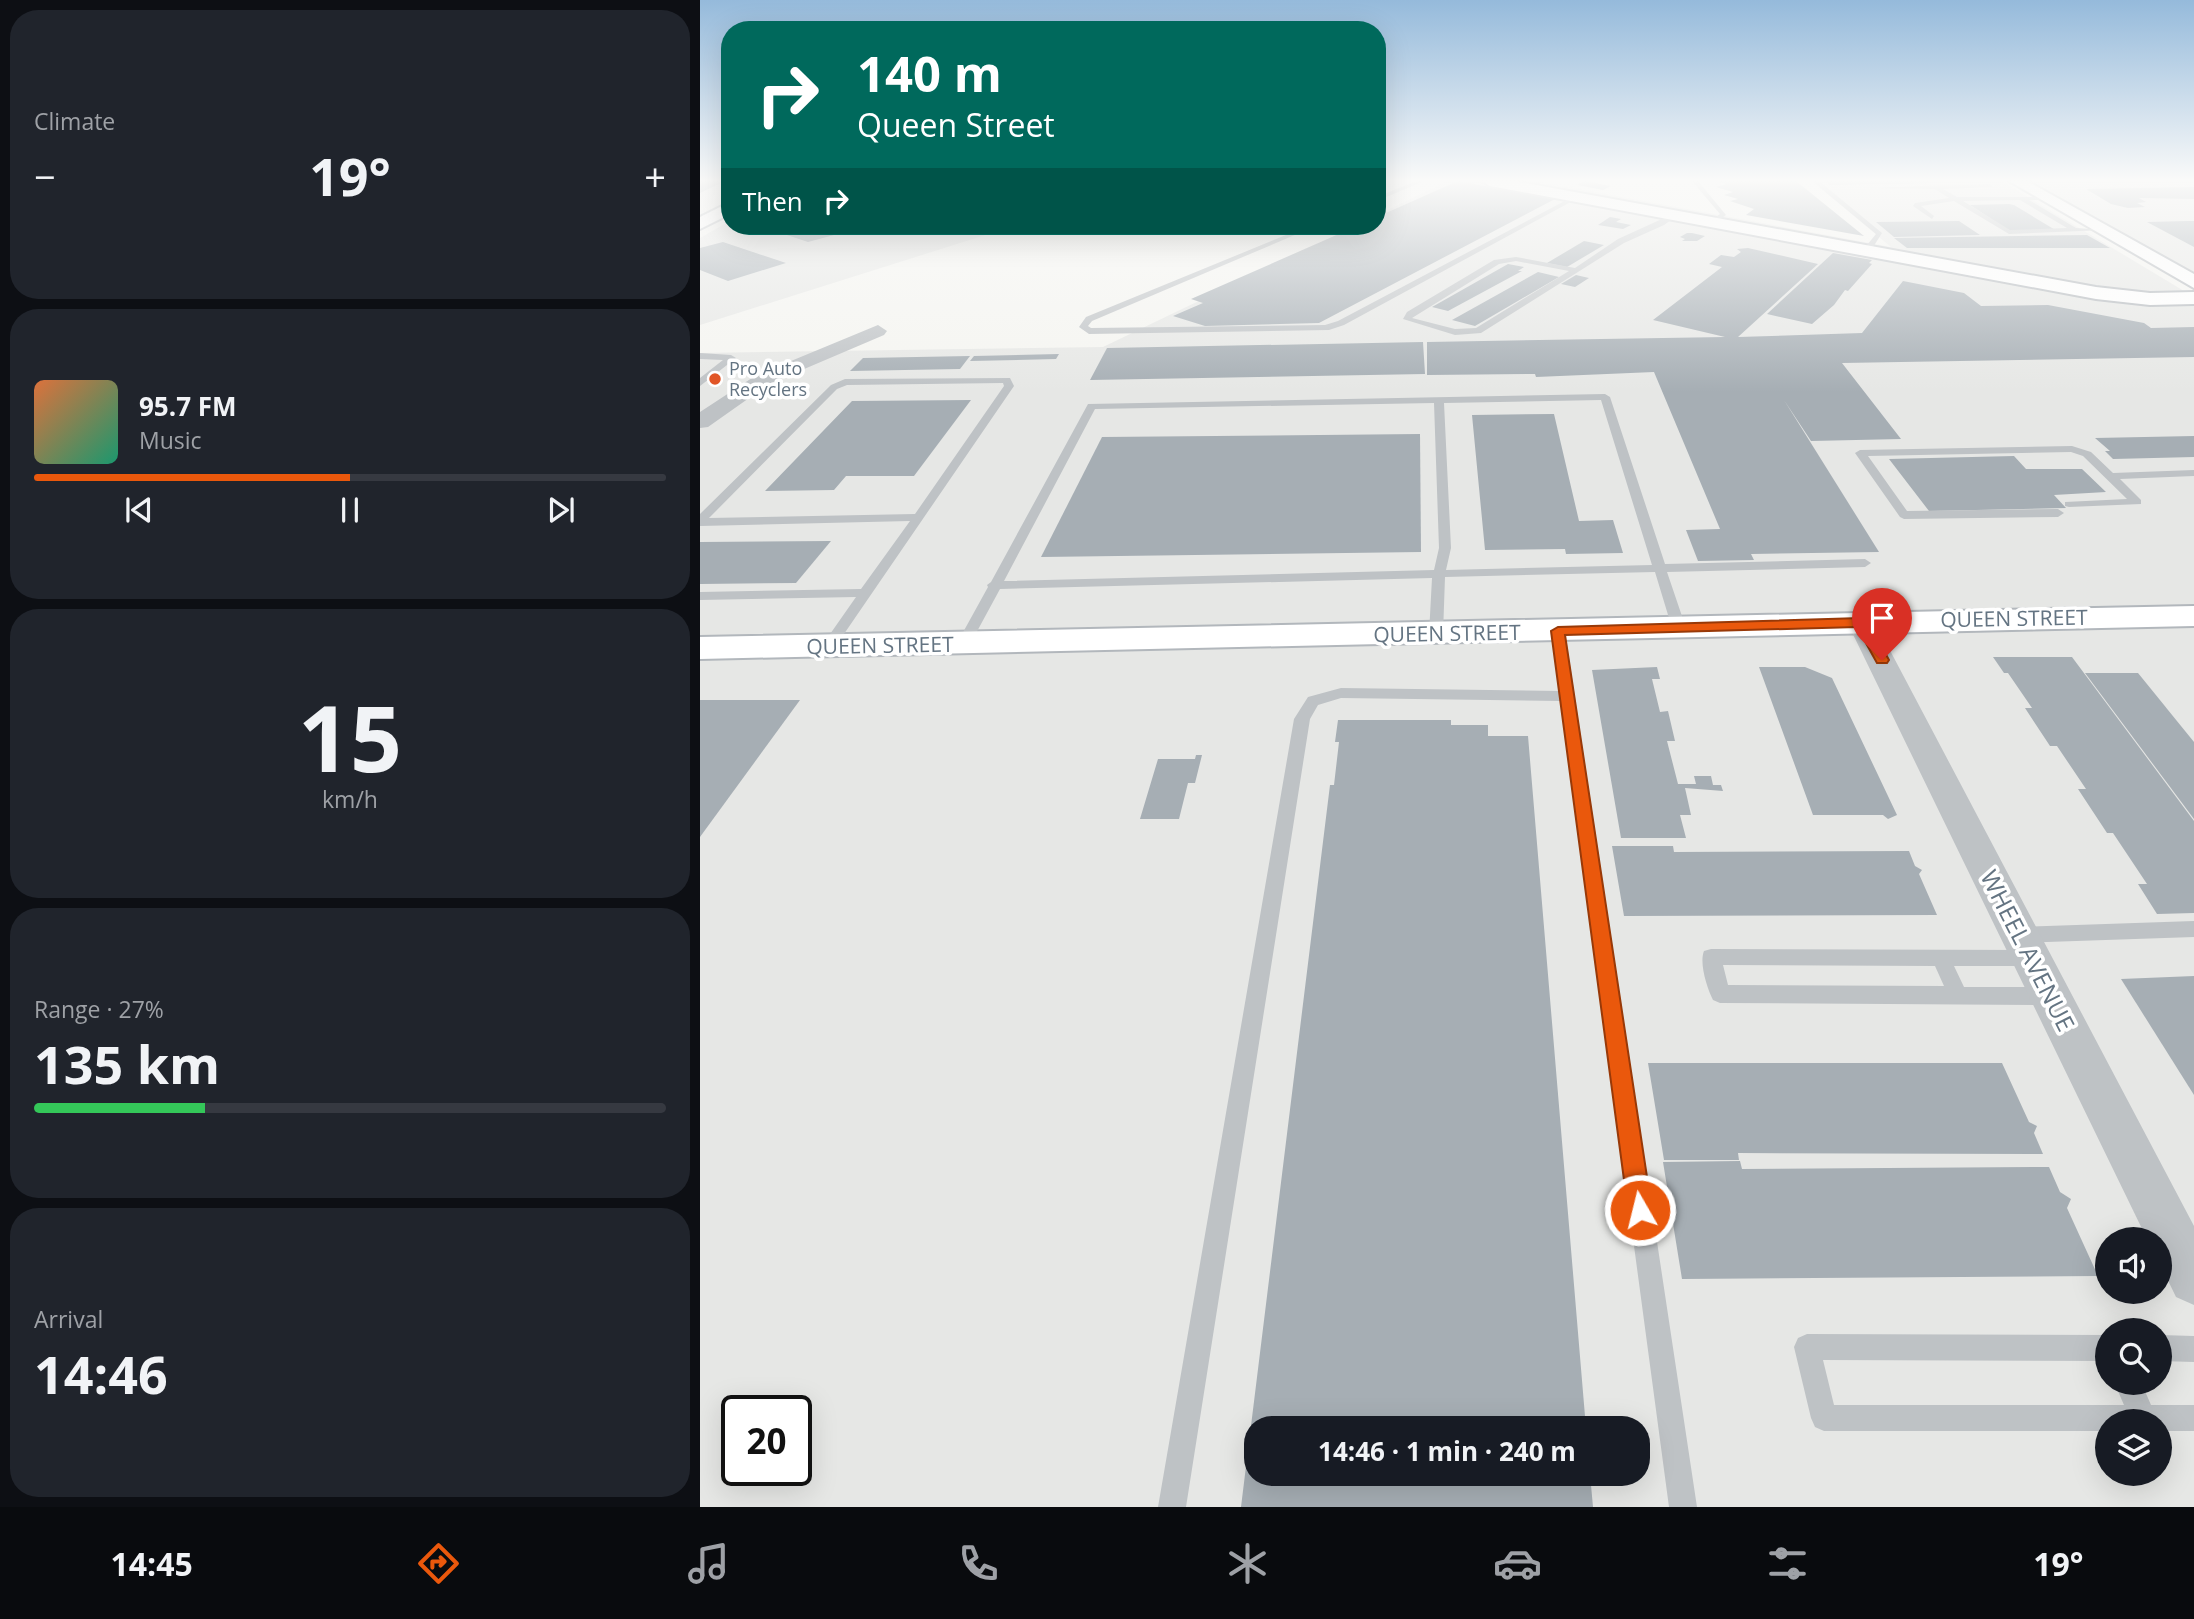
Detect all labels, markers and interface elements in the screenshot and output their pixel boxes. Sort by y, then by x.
text: 140 m [857,40,1002,106]
icon: right [742,49,833,140]
text: Queen Street [857,103,1055,146]
text: Climate [34,105,115,137]
text: 19° [309,140,391,211]
text: − [34,150,56,202]
text: + [644,150,666,202]
icon: right [817,182,855,220]
text: Then [742,183,803,219]
place label: Pro Auto Recyclers [729,356,807,401]
marker: Pro Auto Recyclers [707,371,723,387]
text: 95.7 FM [139,388,237,424]
text: Music [139,424,202,456]
icon: previous [120,491,158,529]
icon: pause [331,491,369,529]
icon: next [542,491,580,529]
pin [1852,588,1912,660]
icon: arrive [1863,599,1901,637]
street label: QUEEN STREET [1940,603,2088,633]
street label: QUEEN STREET [1373,618,1521,648]
street label: QUEEN STREET [806,630,954,660]
text: 15 [298,675,402,799]
text: km/h [322,783,378,815]
street label: WHEEL AVENUE [1973,864,2083,1037]
text: Range · 27% [34,993,164,1025]
text: 135 km [34,1028,220,1099]
position arrow [1603,1173,1677,1247]
map controls [2095,1227,2172,1486]
button: sound [2095,1227,2172,1304]
text: Arrival [34,1303,103,1335]
button: search [2095,1318,2172,1395]
text: 14:46 [34,1338,168,1409]
speed limit sign: 20 [721,1395,812,1486]
button: layers [2095,1409,2172,1486]
text: 14:46 · 1 min · 240 m [1318,1433,1576,1469]
icon: directions [414,1539,463,1588]
icon: music [684,1539,733,1588]
icon: phone [954,1539,1003,1588]
icon: climate [1223,1539,1272,1588]
icon: car [1493,1539,1542,1588]
icon: filters [1763,1539,1812,1588]
text: 14:45 [110,1542,193,1585]
text: 19° [2033,1542,2084,1585]

